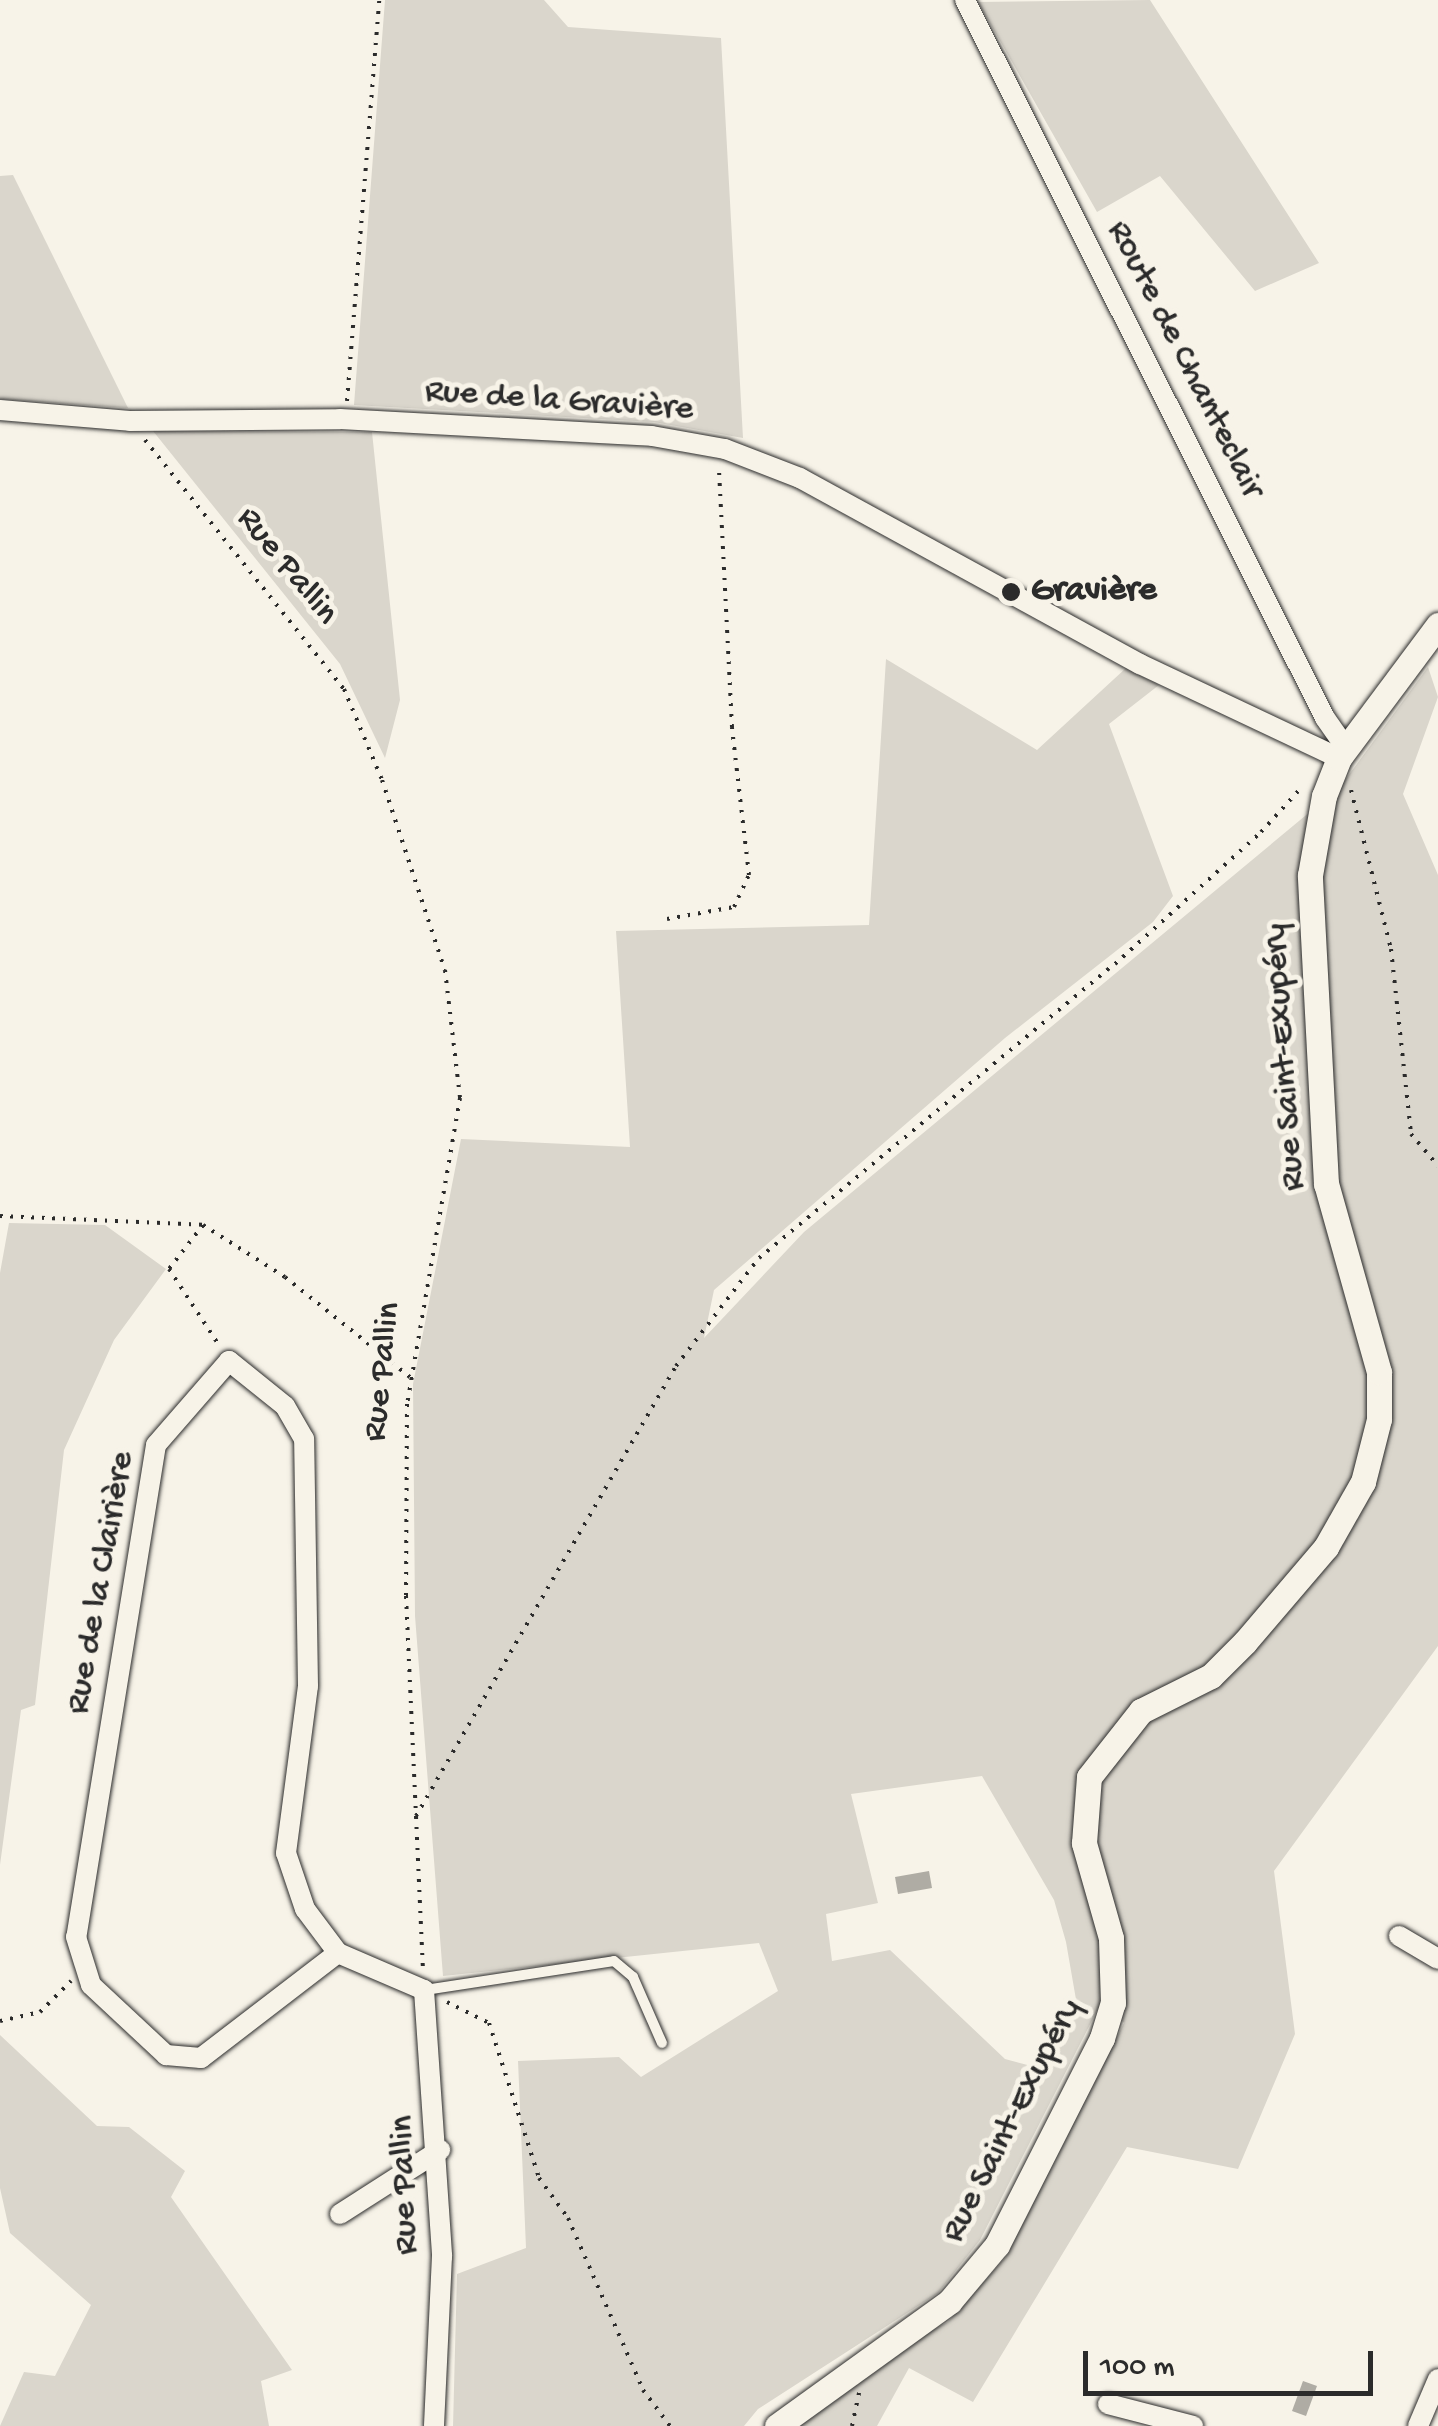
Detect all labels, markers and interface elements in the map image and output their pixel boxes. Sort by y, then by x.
street label: Route de Chanteclair [1096,214,1272,506]
street label: Rue de la Gravière [423,372,695,432]
street label: Rue Pallin [226,500,346,634]
place label: Gravière [1031,571,1156,613]
marker: Gravière [1000,581,1022,603]
street label: Rue Saint-Exupéry [1256,922,1316,1192]
street label: Rue Pallin [356,1300,412,1444]
street label: Rue de la Clairière [58,1449,146,1717]
street label: Rue Saint-Exupéry [933,1992,1093,2250]
street label: Rue Pallin [383,2115,429,2255]
scale bar [1088,2331,1378,2393]
text: 100 m [1100,2351,1175,2386]

